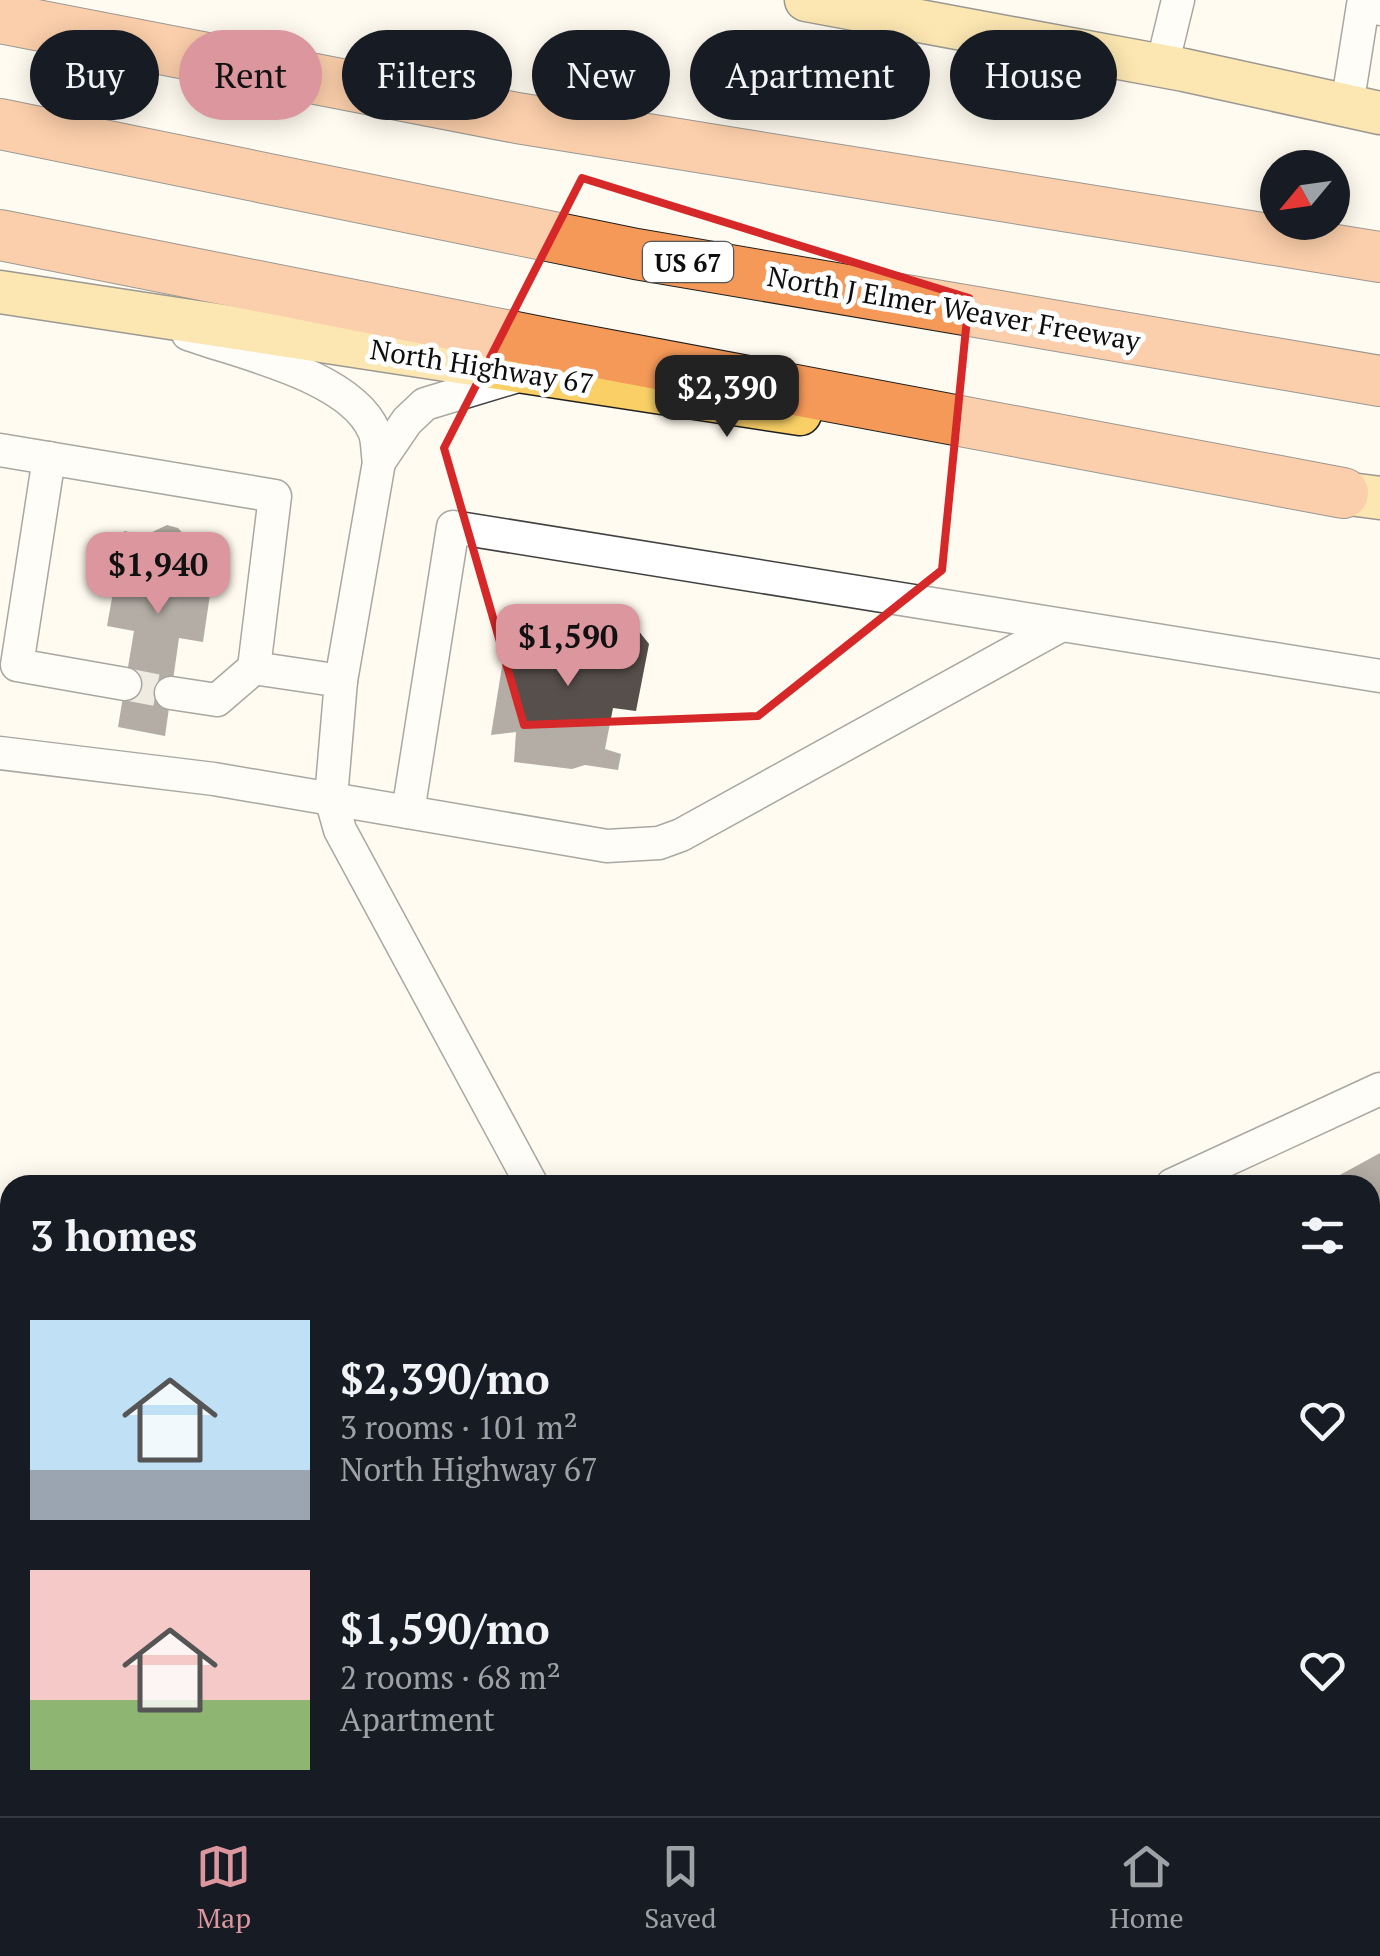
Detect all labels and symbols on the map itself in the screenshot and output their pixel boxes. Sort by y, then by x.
north arrow [1260,150,1350,240]
road number: US 67 [643,242,733,282]
street label: North J Elmer Weaver Freeway [765,257,1144,359]
street label: North Highway 67 [368,330,596,402]
pin: $2,390 [646,355,808,440]
pin: $1,940 [77,532,239,617]
pin: $1,590 [487,604,649,689]

